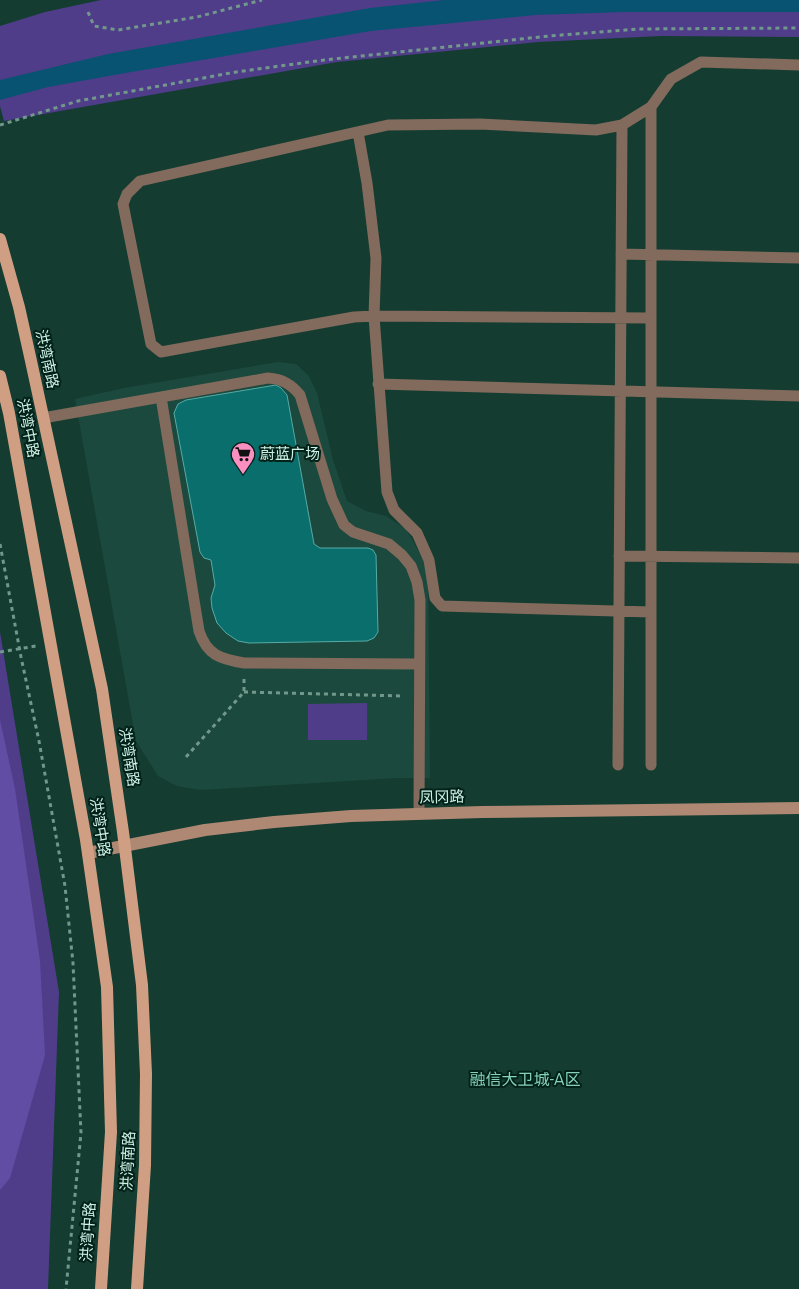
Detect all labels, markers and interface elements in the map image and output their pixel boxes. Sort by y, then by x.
street label: 洪湾南路 [33,328,62,390]
street label: 洪湾中路 [14,397,43,459]
supermarket icon: 蔚蓝广场 [230,441,256,475]
place label: 蔚蓝广场 [260,445,320,462]
street label: 洪湾南路 [116,726,143,788]
street label: 凤冈路 [419,788,465,805]
street label: 洪湾中路 [87,796,114,858]
district label: 融信大卫城-A区 [469,1070,581,1088]
street label: 洪湾南路 [117,1131,138,1191]
street label: 洪湾中路 [77,1201,98,1262]

